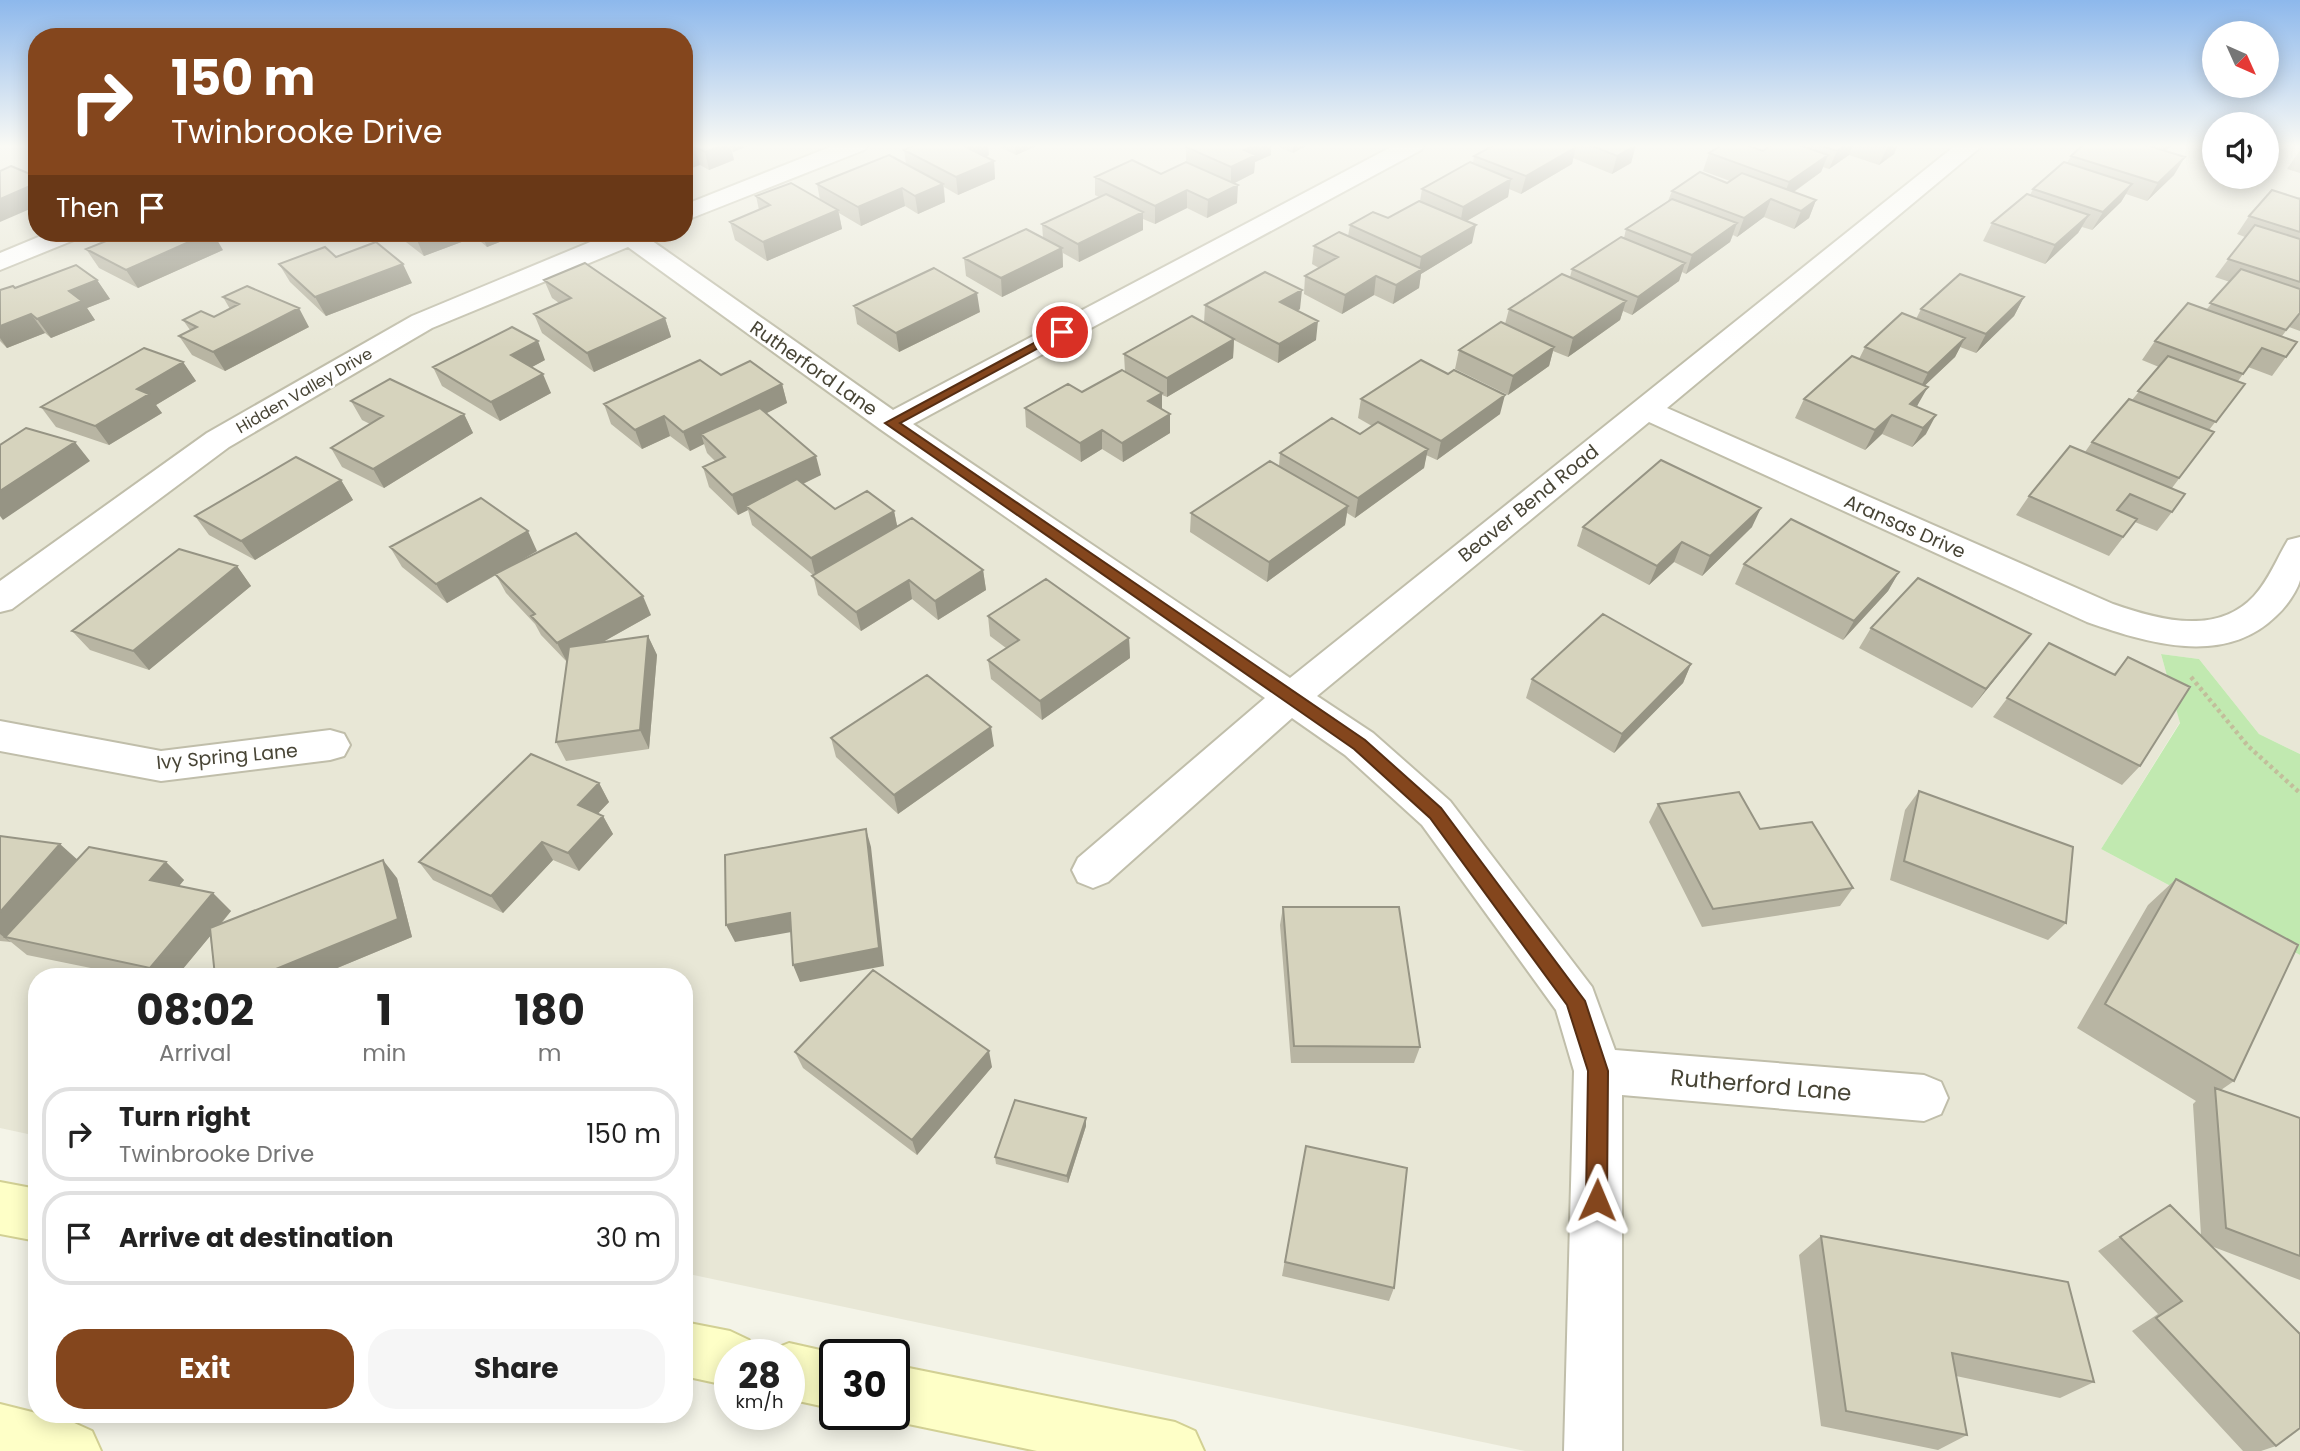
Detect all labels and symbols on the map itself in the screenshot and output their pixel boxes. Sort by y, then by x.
north arrow [2202,21,2278,98]
pin [1032,302,1092,362]
street label: Rutherford Lane [745,314,883,423]
street label: Hidden Valley Drive [232,342,377,439]
street label: Beaver Bend Road [1452,438,1604,569]
street label: Aransas Drive [1840,488,1970,565]
street label: Ivy Spring Lane [155,737,299,776]
street label: Rutherford Lane [1669,1061,1853,1109]
position arrow [1560,1163,1634,1237]
speed limit sign: 30 [819,1339,910,1430]

